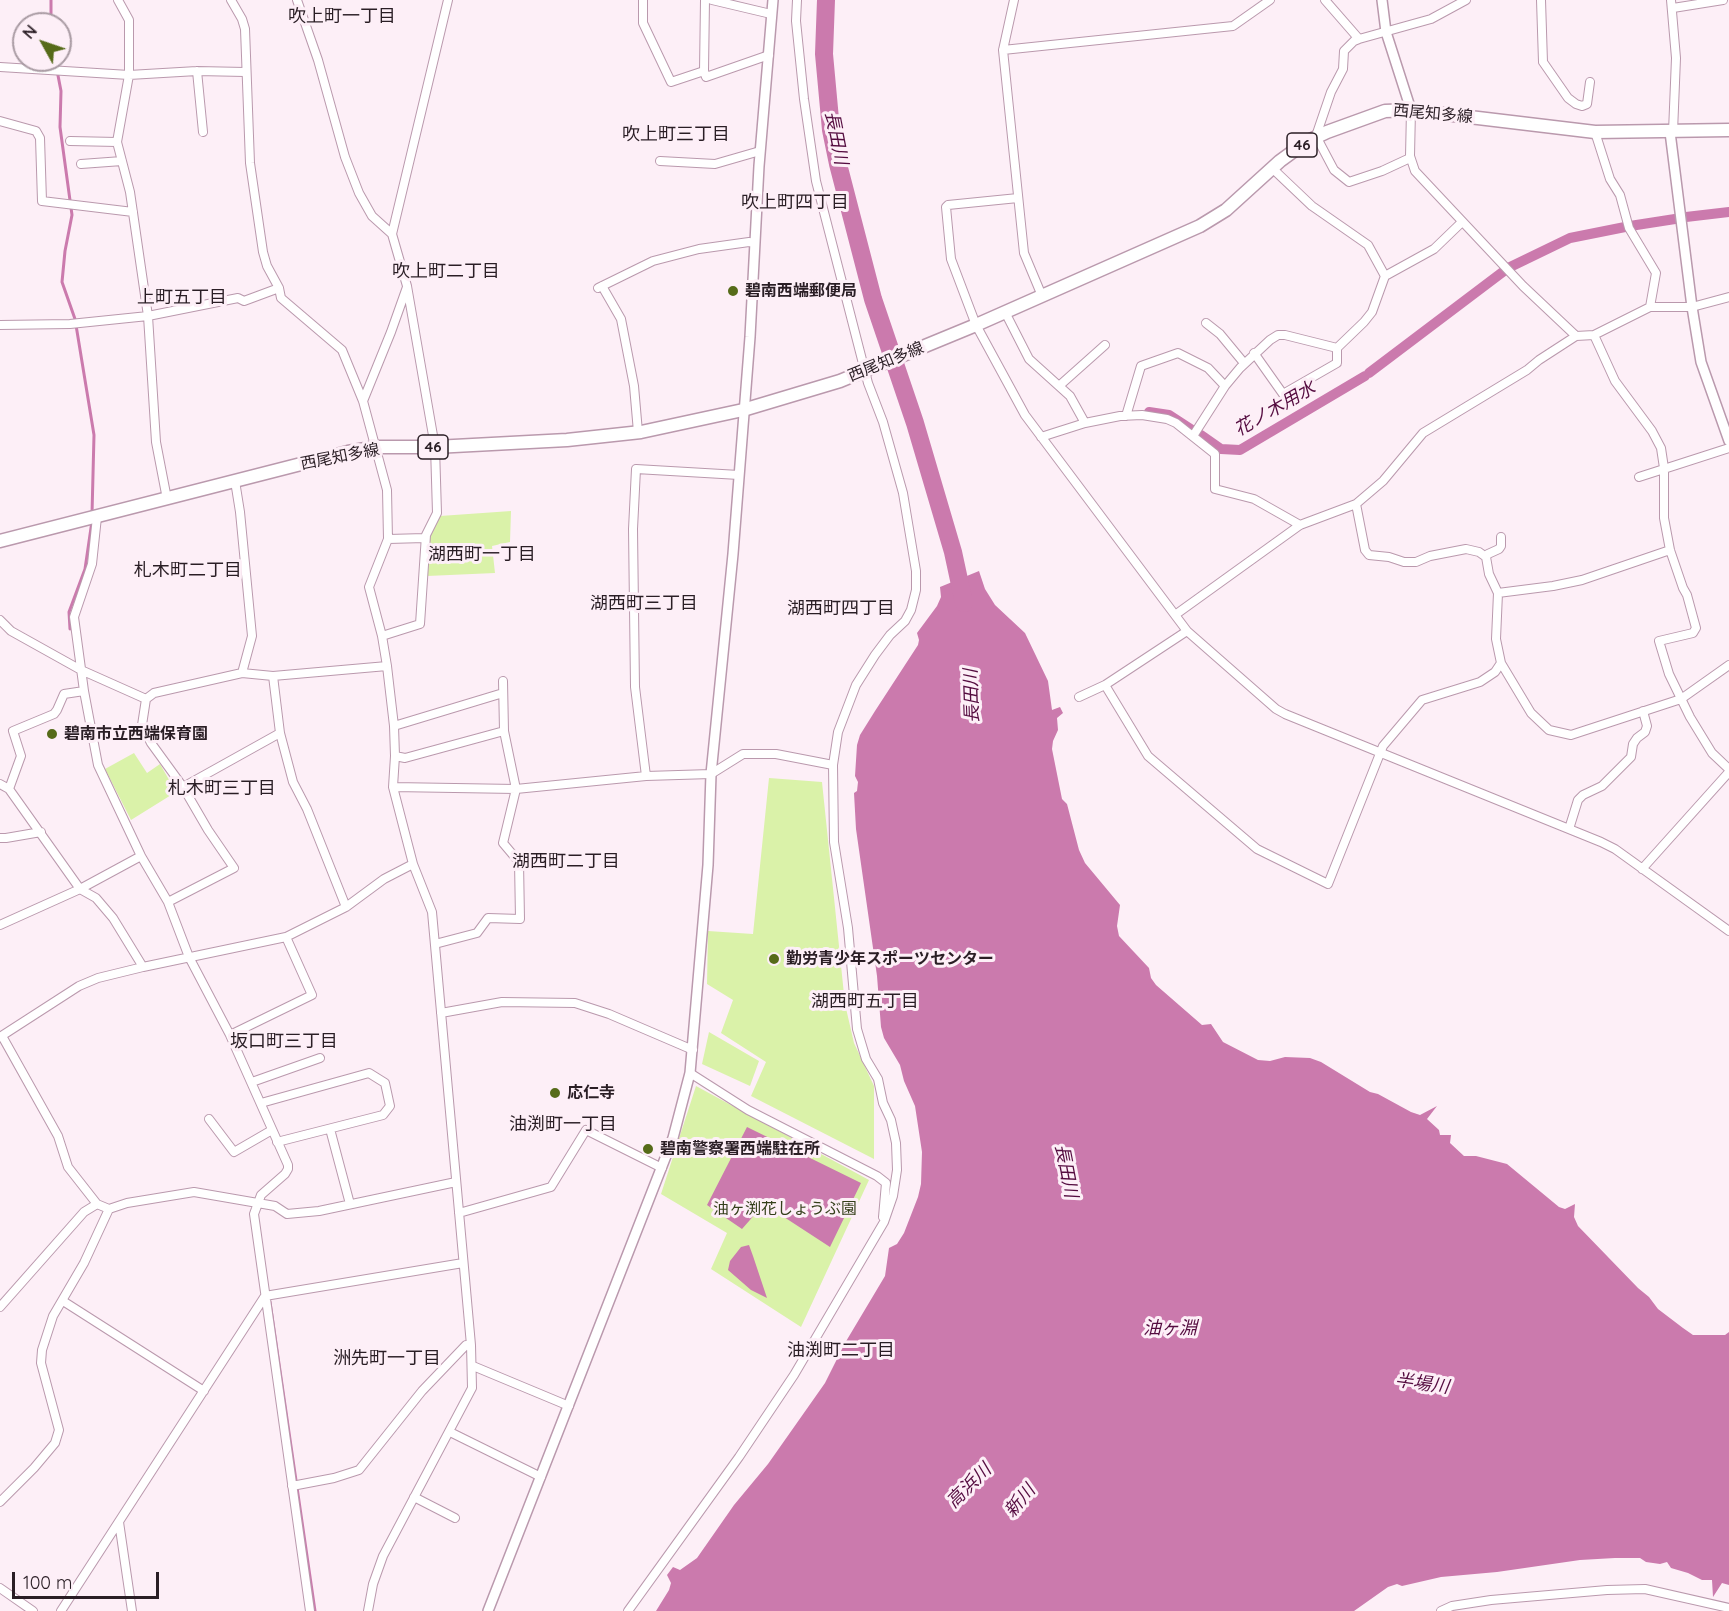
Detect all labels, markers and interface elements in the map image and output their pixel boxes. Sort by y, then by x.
district label: 吹上町一丁目 [288,6,396,28]
north arrow [12,12,72,72]
text: N [18,21,41,43]
street label: 西尾知多線 [1392,101,1474,127]
water label: 長田川 [820,109,852,167]
district label: 吹上町三丁目 [622,124,730,146]
road number: 46 [1287,133,1317,157]
district label: 吹上町四丁目 [741,192,849,214]
district label: 吹上町二丁目 [392,261,500,283]
place label: 碧南西端郵便局 [745,281,857,301]
marker: 碧南西端郵便局 [726,284,740,298]
district label: 上町五丁目 [137,287,227,309]
street label: 西尾知多線 [845,338,927,386]
water label: 花ノ木用水 [1231,377,1319,441]
road number: 46 [418,435,448,459]
street label: 西尾知多線 [299,440,381,474]
district label: 湖西町一丁目 [428,544,536,566]
district label: 札木町二丁目 [134,560,242,582]
district label: 湖西町三丁目 [590,593,698,615]
district label: 湖西町四丁目 [787,598,895,620]
water label: 長田川 [960,669,984,723]
place label: 碧南市立西端保育園 [64,724,208,744]
marker: 碧南市立西端保育園 [45,727,59,741]
district label: 札木町三丁目 [168,778,276,800]
district label: 湖西町二丁目 [512,851,620,873]
place label: 勤労青少年スポーツセンター [786,949,994,969]
marker: 勤労青少年スポーツセンター [767,952,781,966]
district label: 湖西町五丁目 [811,991,919,1013]
district label: 坂口町三丁目 [230,1031,338,1053]
place label: 応仁寺 [567,1083,615,1103]
marker: 応仁寺 [548,1086,562,1100]
district label: 油渕町一丁目 [509,1114,617,1136]
place label: 碧南警察署西端駐在所 [660,1139,820,1159]
marker: 碧南警察署西端駐在所 [641,1142,655,1156]
water label: 長田川 [1050,1142,1082,1200]
park label: 油ヶ渕花しょうぶ園 [713,1199,857,1219]
water label: 油ヶ淵 [1143,1318,1197,1340]
district label: 油渕町二丁目 [787,1340,895,1362]
district label: 洲先町一丁目 [333,1348,441,1370]
water label: 半場川 [1394,1370,1450,1398]
water label: 高浜川 [942,1459,996,1513]
water label: 新川 [1000,1480,1040,1522]
scale bar [15,1560,162,1598]
text: 100 m [23,1571,72,1594]

